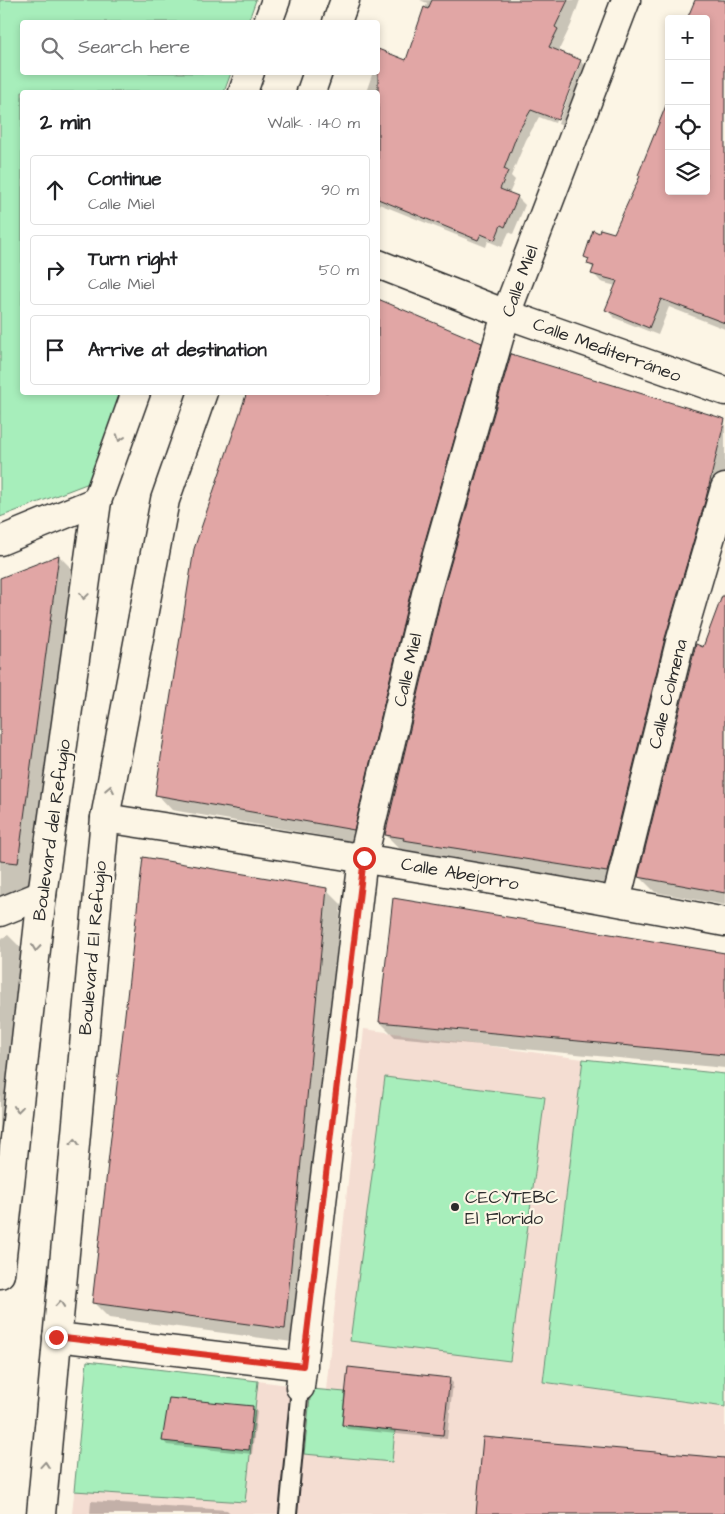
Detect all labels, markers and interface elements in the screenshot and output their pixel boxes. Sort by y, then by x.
map controls [665,15,710,195]
button: + [665,15,710,60]
search box [20,20,380,75]
icon: search [38,34,66,62]
text: Search here [78,34,190,61]
button: − [665,60,710,105]
button: locate [665,105,710,150]
text: 2 min [40,108,90,137]
text: Walk · 140 m [268,112,360,134]
button: layers [665,150,710,195]
text: Continue [88,166,162,193]
icon: ahead [41,176,69,204]
text: 90 m [321,179,359,201]
text: Calle Miel [88,193,154,215]
street label: Calle Miel [495,241,545,320]
text: Turn right [88,246,177,273]
icon: right [41,256,69,284]
text: 50 m [319,259,359,281]
text: Calle Miel [88,273,154,295]
street label: Calle Mediterráneo [529,312,685,388]
icon: arrive [41,336,69,364]
text: Arrive at destination [88,337,267,364]
one-way arrow [116,434,126,442]
one-way arrow [79,592,90,600]
street label: Calle Miel [387,631,429,709]
street label: Calle Colmena [642,637,694,751]
street label: Boulevard del Refugio [27,738,78,923]
one-way arrow [105,784,115,793]
route start [353,847,376,870]
street label: Calle Abejorro [399,851,521,897]
street label: Boulevard El Refugio [73,860,114,1036]
one-way arrow [31,944,42,952]
one-way arrow [13,1106,24,1114]
one-way arrow [69,1138,80,1146]
place label: CECYTEBC El Florido [465,1185,558,1231]
marker: CECYTEBC El Florido [449,1201,461,1213]
one-way arrow [54,1299,65,1307]
route end [45,1326,68,1349]
one-way arrow [39,1461,50,1469]

